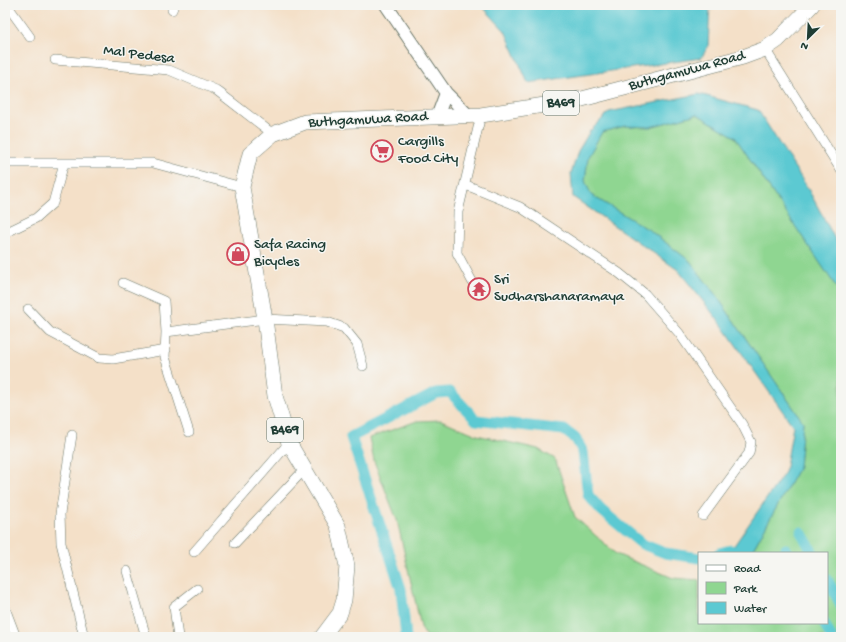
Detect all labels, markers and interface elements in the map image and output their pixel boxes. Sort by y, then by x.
north arrow [788,18,828,58]
text: N [799,38,810,52]
street label: Mal Pedesa [102,42,176,68]
street label: Buthgamuwa Road [626,47,748,95]
road number: B469 [543,91,579,115]
street label: Buthgamuwa Road [307,108,429,132]
place label: Cargills Food City [397,133,459,168]
supermarket icon: Cargills Food City [369,138,395,164]
place label: Safa Racing Bicycles [253,236,326,271]
shop icon: Safa Racing Bicycles [225,241,251,267]
place label: Sri Sudharshanaramaya [494,271,625,306]
temple icon: Sri Sudharshanaramaya [466,276,492,302]
road number: B469 [267,418,303,442]
legend [698,552,828,624]
text: Road [734,563,761,577]
text: Park [733,583,759,597]
text: Water [734,603,768,617]

